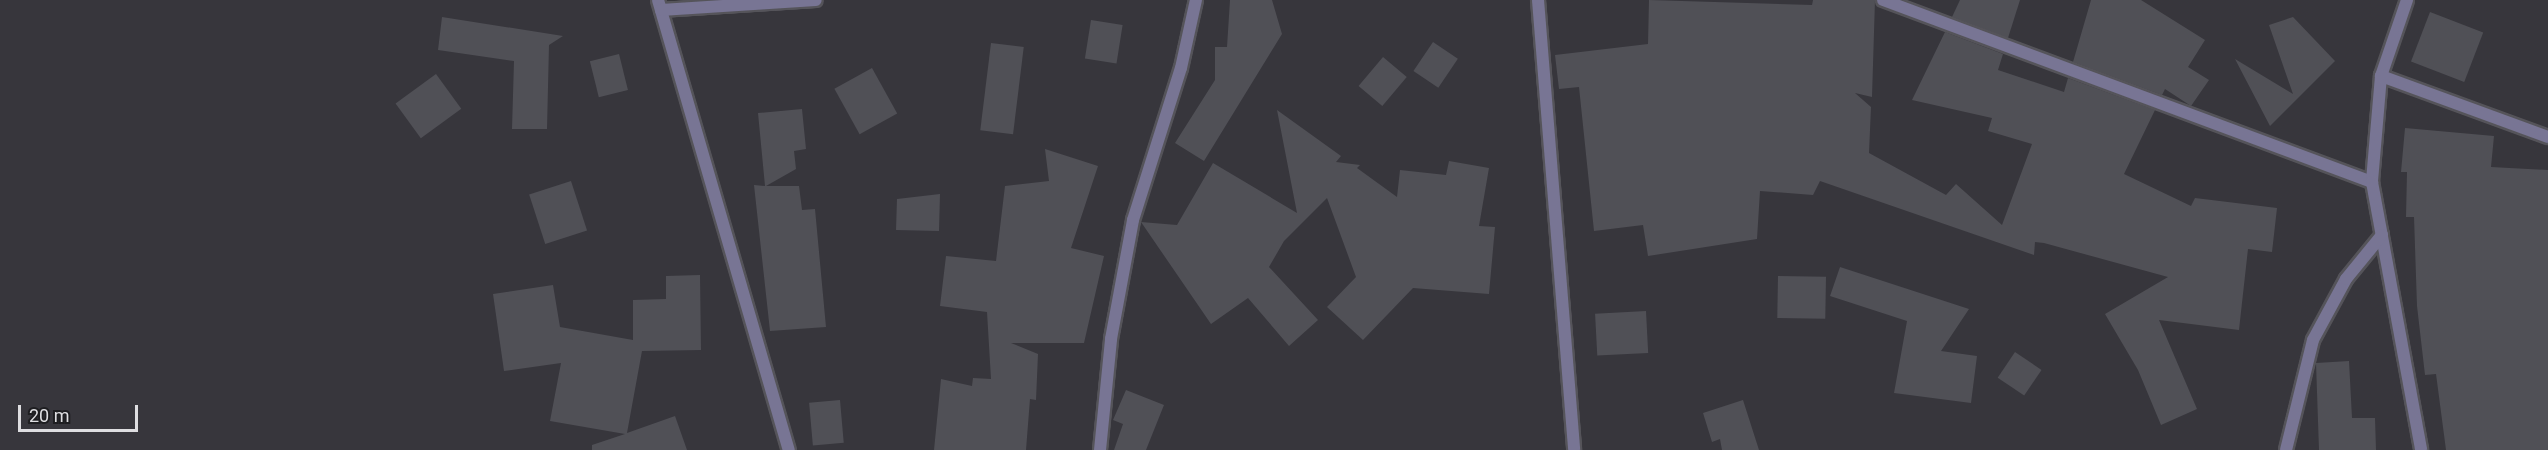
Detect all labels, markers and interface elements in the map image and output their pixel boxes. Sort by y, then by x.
scale bar [21,393,141,431]
text: 20 m [29,405,69,426]

